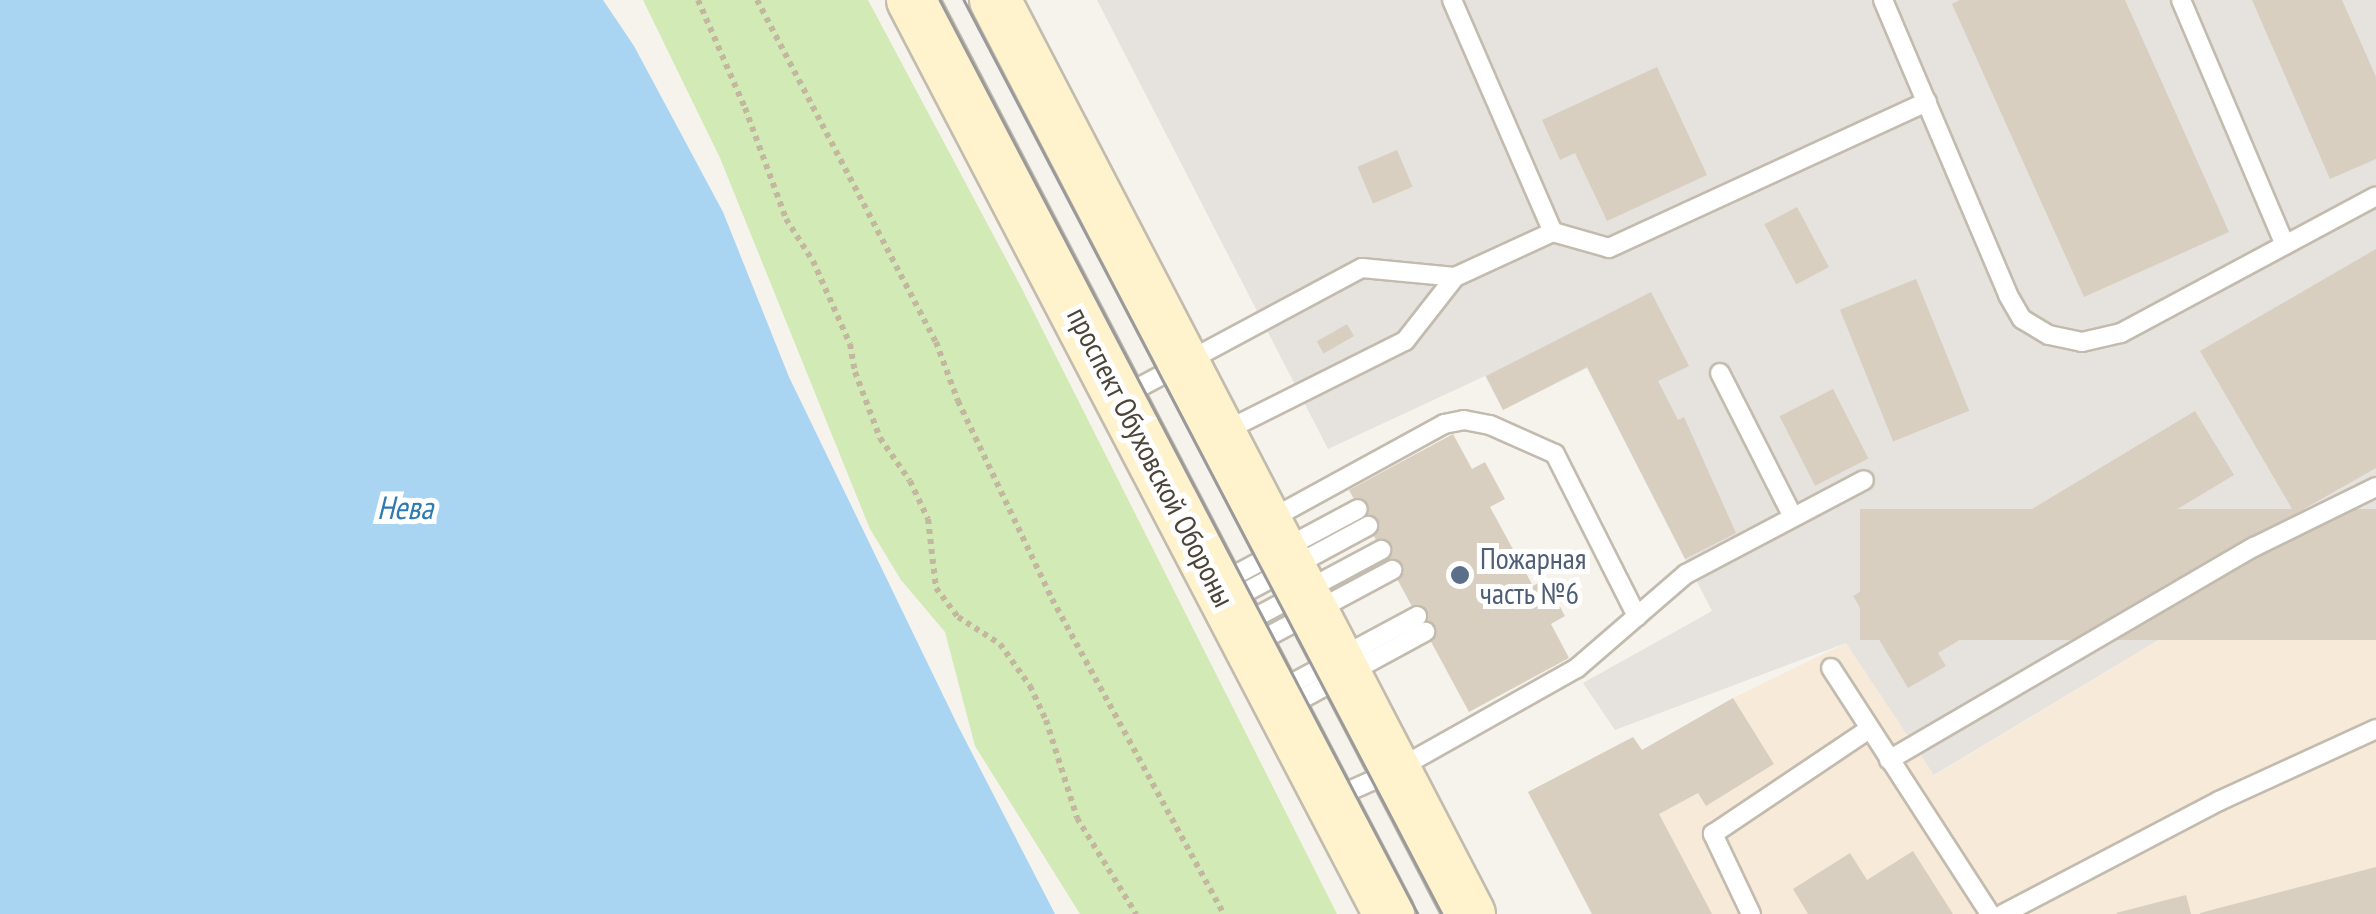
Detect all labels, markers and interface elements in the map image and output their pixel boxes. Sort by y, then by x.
street label: проспект Обуховской Обороны [1060,301,1242,613]
water label: Нева [377,488,433,526]
place label: Пожарная часть №6 [1480,540,1586,610]
marker: Пожарная часть №6 [1449,564,1471,586]

